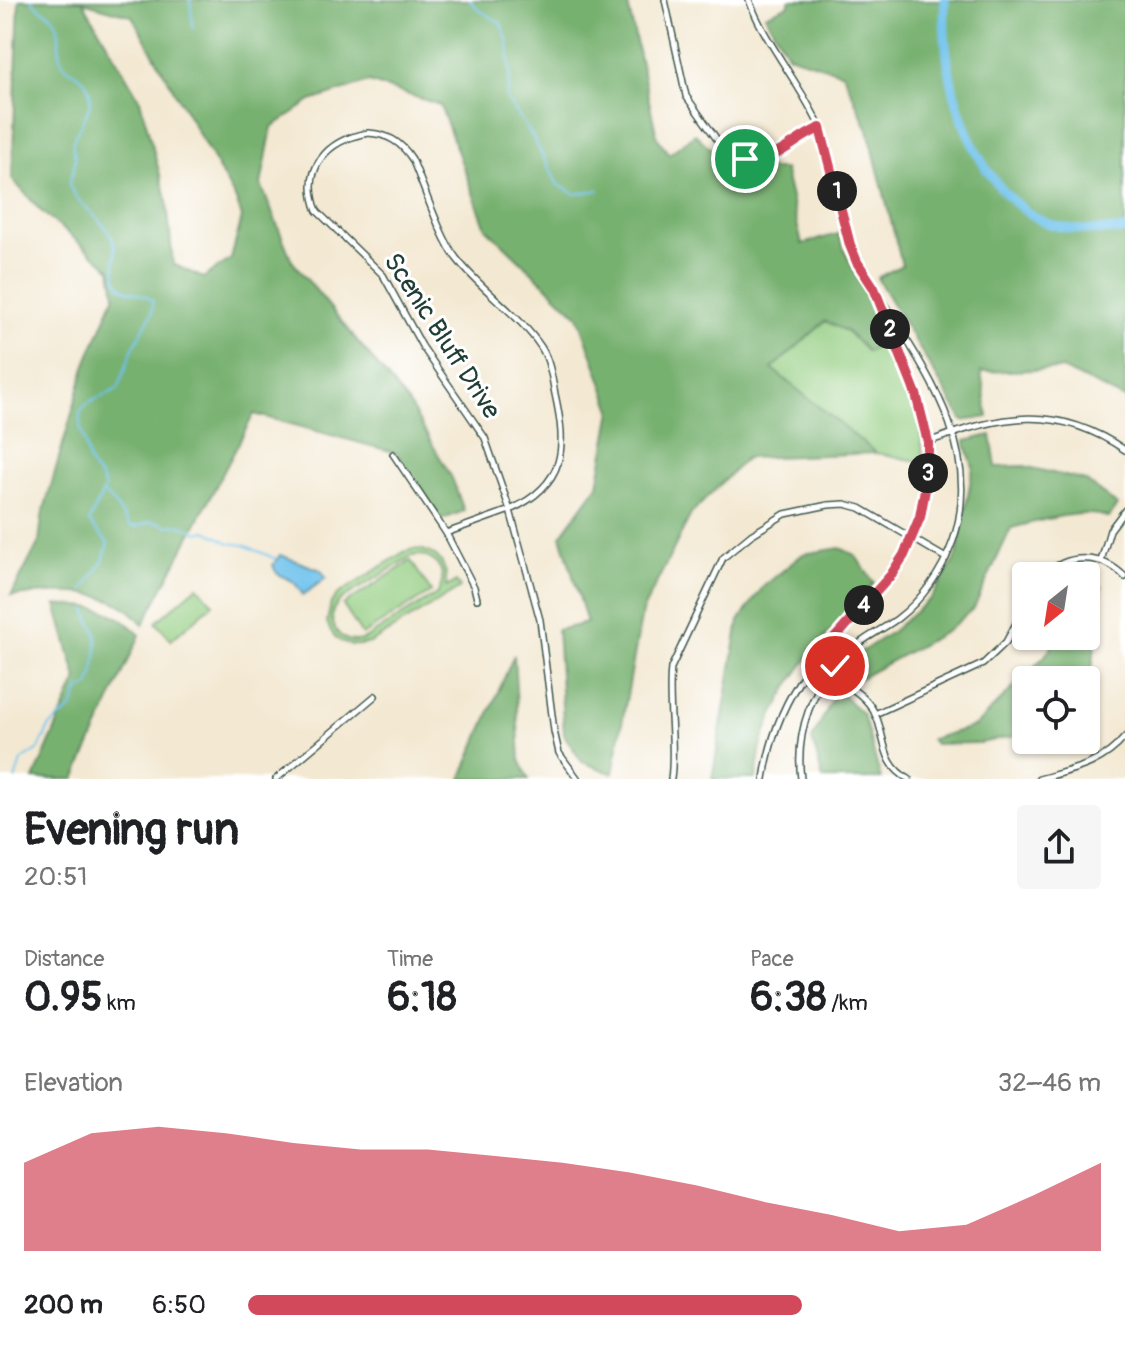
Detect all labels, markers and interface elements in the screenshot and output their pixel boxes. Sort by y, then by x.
pin [711,125,779,193]
icon: arrive [723,137,767,181]
pin: 1 [817,171,857,211]
text: 1 [833,177,841,205]
street label: Scenic Bluff Drive [377,247,508,425]
pin: 2 [870,309,910,349]
text: 2 [884,315,896,343]
pin: 3 [908,453,948,493]
text: 3 [922,459,934,487]
north arrow [1012,562,1100,650]
map controls [1012,562,1100,754]
pin: 4 [844,585,884,625]
text: 4 [858,591,870,619]
pin [801,632,869,700]
icon: check [813,644,857,688]
button: locate [1012,666,1100,754]
text: Evening run [24,803,239,858]
button: share [1017,805,1101,889]
text: 20:51 [24,861,88,893]
text: Distance [24,945,104,973]
text: Time [387,945,433,973]
text: Pace [750,945,794,973]
text: 0.95 [24,973,102,1022]
text: 6:18 [387,973,457,1022]
text: 6:38 [750,973,826,1022]
text: km [102,989,136,1017]
text: /km [826,989,868,1017]
text: Elevation [24,1067,123,1099]
text: 32–46 m [998,1067,1101,1099]
text: 200 m [24,1289,103,1321]
text: 6:50 [152,1289,206,1321]

